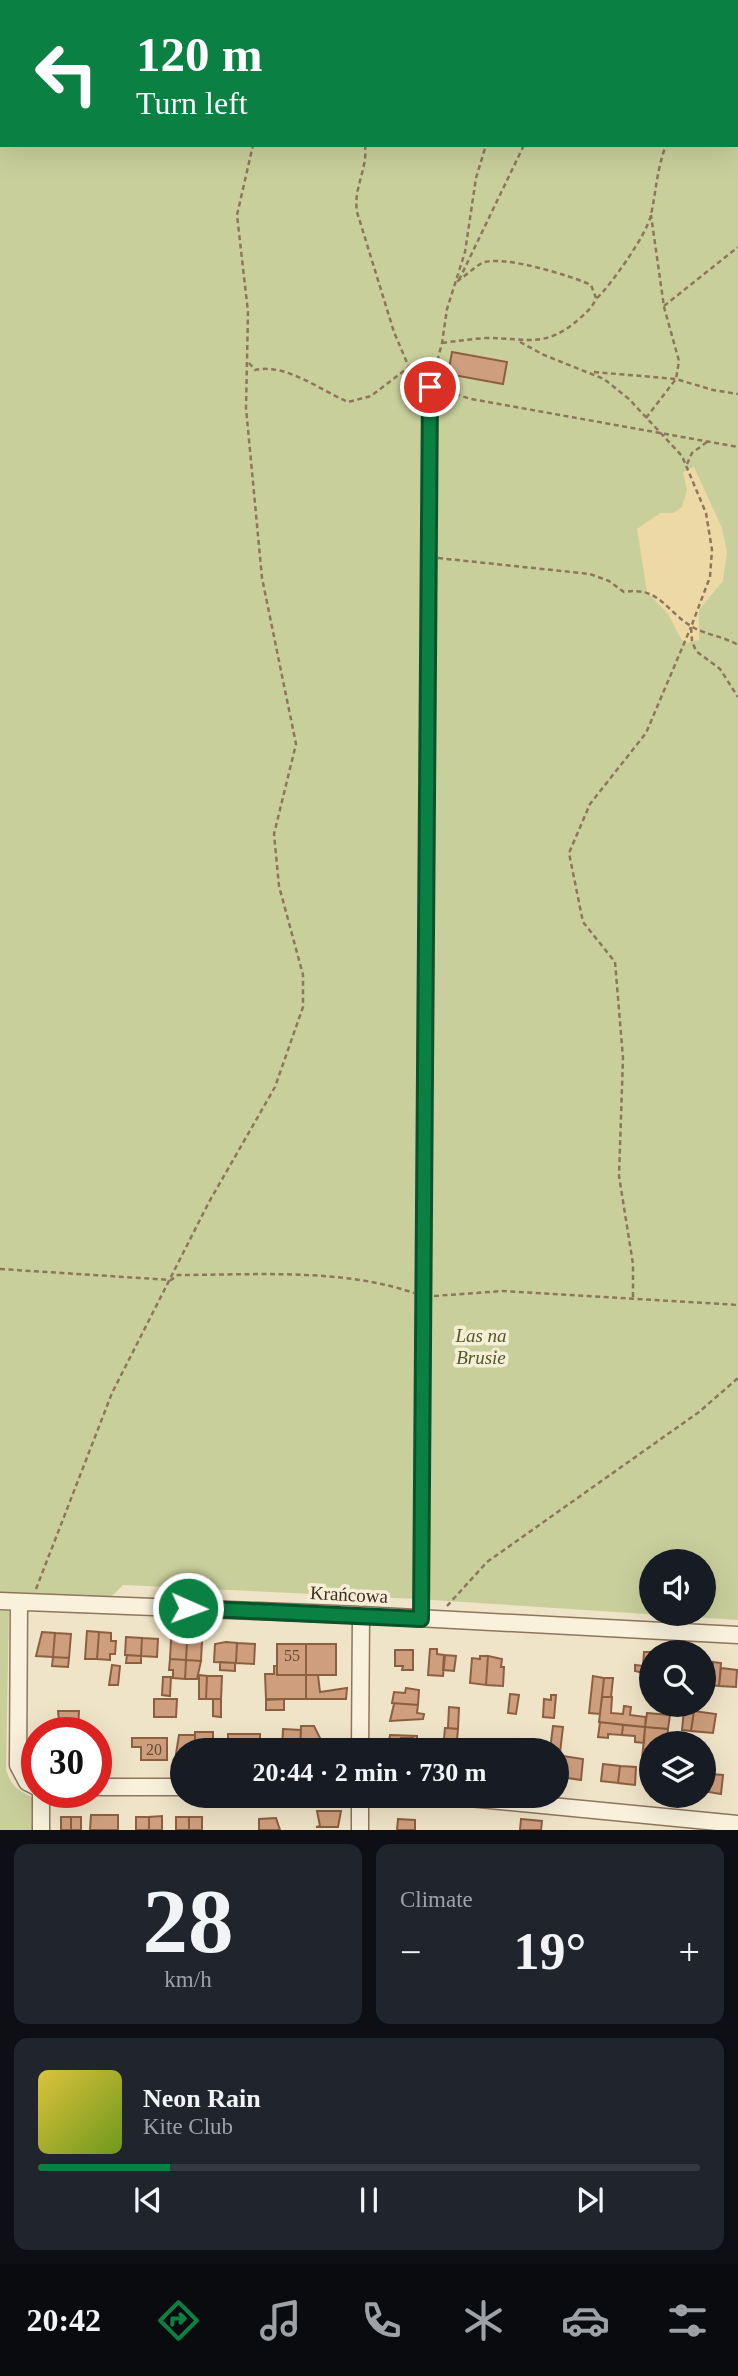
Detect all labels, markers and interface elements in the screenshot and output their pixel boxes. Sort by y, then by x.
text: 120 m [136,27,263,82]
icon: left [21,28,112,119]
text: Turn left [136,85,248,121]
pin [400,357,460,417]
icon: arrive [411,368,449,406]
park label: Las na Brusie [454,1325,507,1368]
map controls [639,1549,716,1808]
button: sound [639,1549,716,1626]
position arrow [151,1571,225,1645]
street label: Krańcowa [309,1582,389,1607]
button: search [639,1640,716,1717]
house number: 55 [284,1647,300,1664]
speed limit sign: 30 [21,1717,112,1808]
button: layers [639,1731,716,1808]
house number: 20 [146,1741,162,1758]
text: 20:44 · 2 min · 730 m [253,1758,487,1787]
text: 28 [143,1871,234,1972]
text: Climate [400,1887,473,1912]
text: 19° [514,1923,586,1980]
text: − [400,1931,421,1973]
text: + [679,1931,700,1973]
text: km/h [164,1967,212,1992]
text: Neon Rain [143,2084,261,2113]
text: Kite Club [143,2114,233,2139]
icon: previous [129,2181,167,2219]
icon: pause [350,2181,388,2219]
icon: next [571,2181,609,2219]
icon: directions [154,2296,203,2345]
icon: music [256,2296,305,2345]
icon: phone [357,2296,406,2345]
icon: climate [459,2296,508,2345]
icon: car [561,2296,610,2345]
icon: filters [663,2296,712,2345]
text: 20:42 [26,2302,101,2338]

